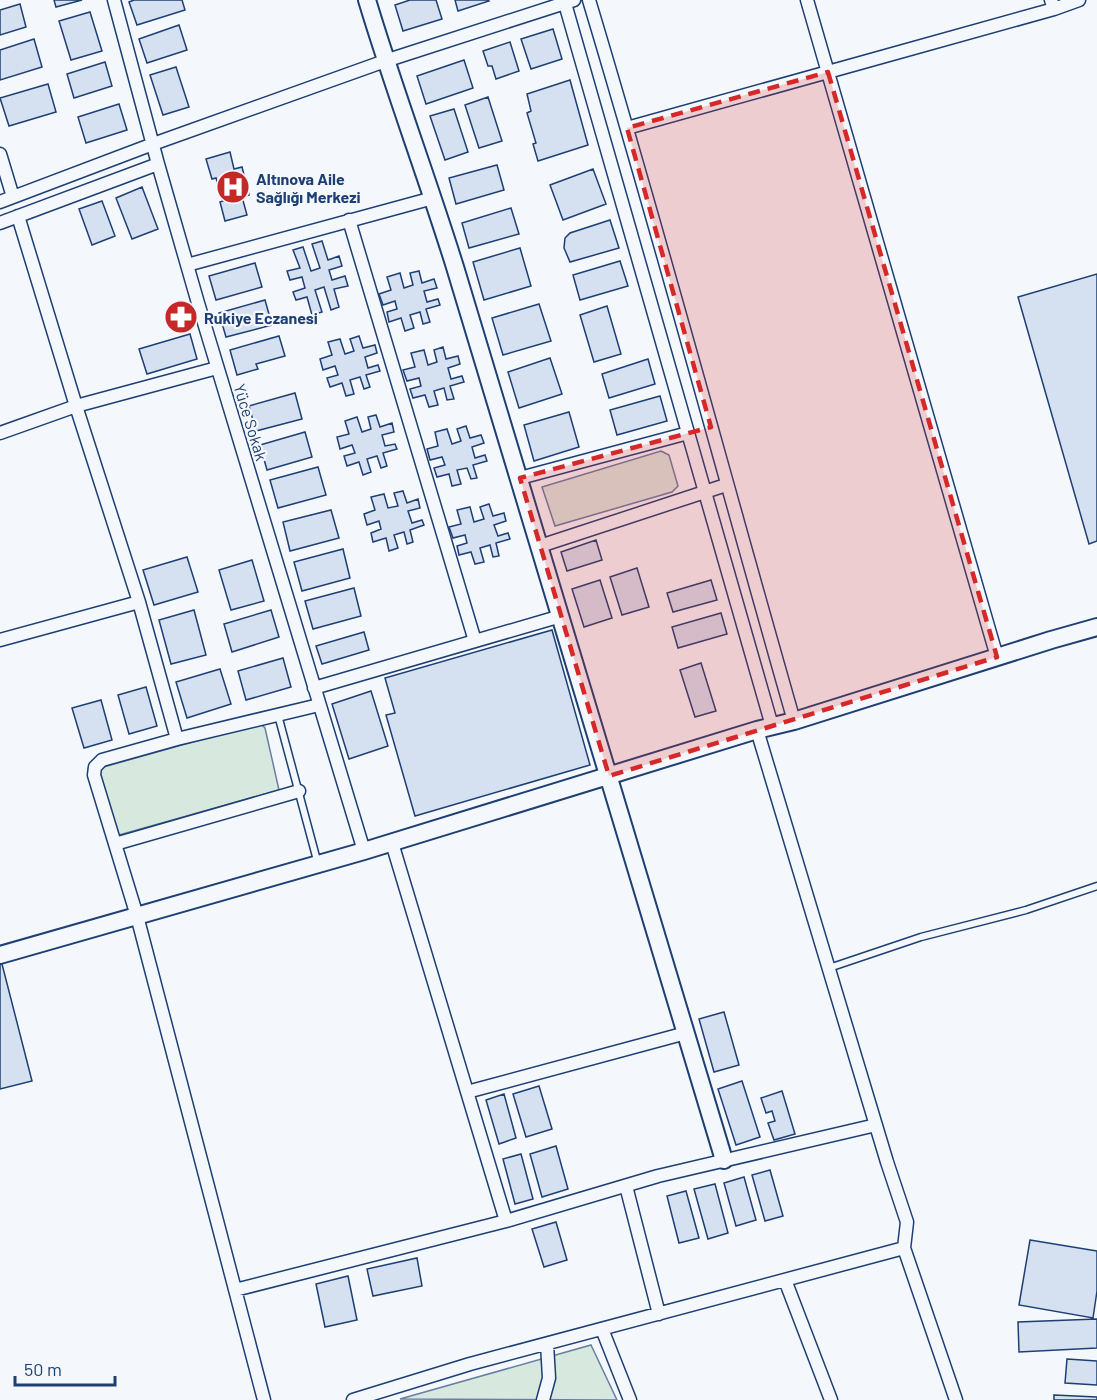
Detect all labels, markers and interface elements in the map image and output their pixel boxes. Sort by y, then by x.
hospital icon: Altınova Aile Sağlığı Merkezi [215,169,251,205]
place label: Altınova Aile Sağlığı Merkezi [256,169,361,206]
pharmacy icon: Rukiye Eczanesi [163,299,199,335]
place label: Rukiye Eczanesi [204,308,318,327]
street label: Yüce Sokak [230,381,272,463]
scale bar [15,1349,116,1387]
text: 50 m [24,1358,62,1380]

